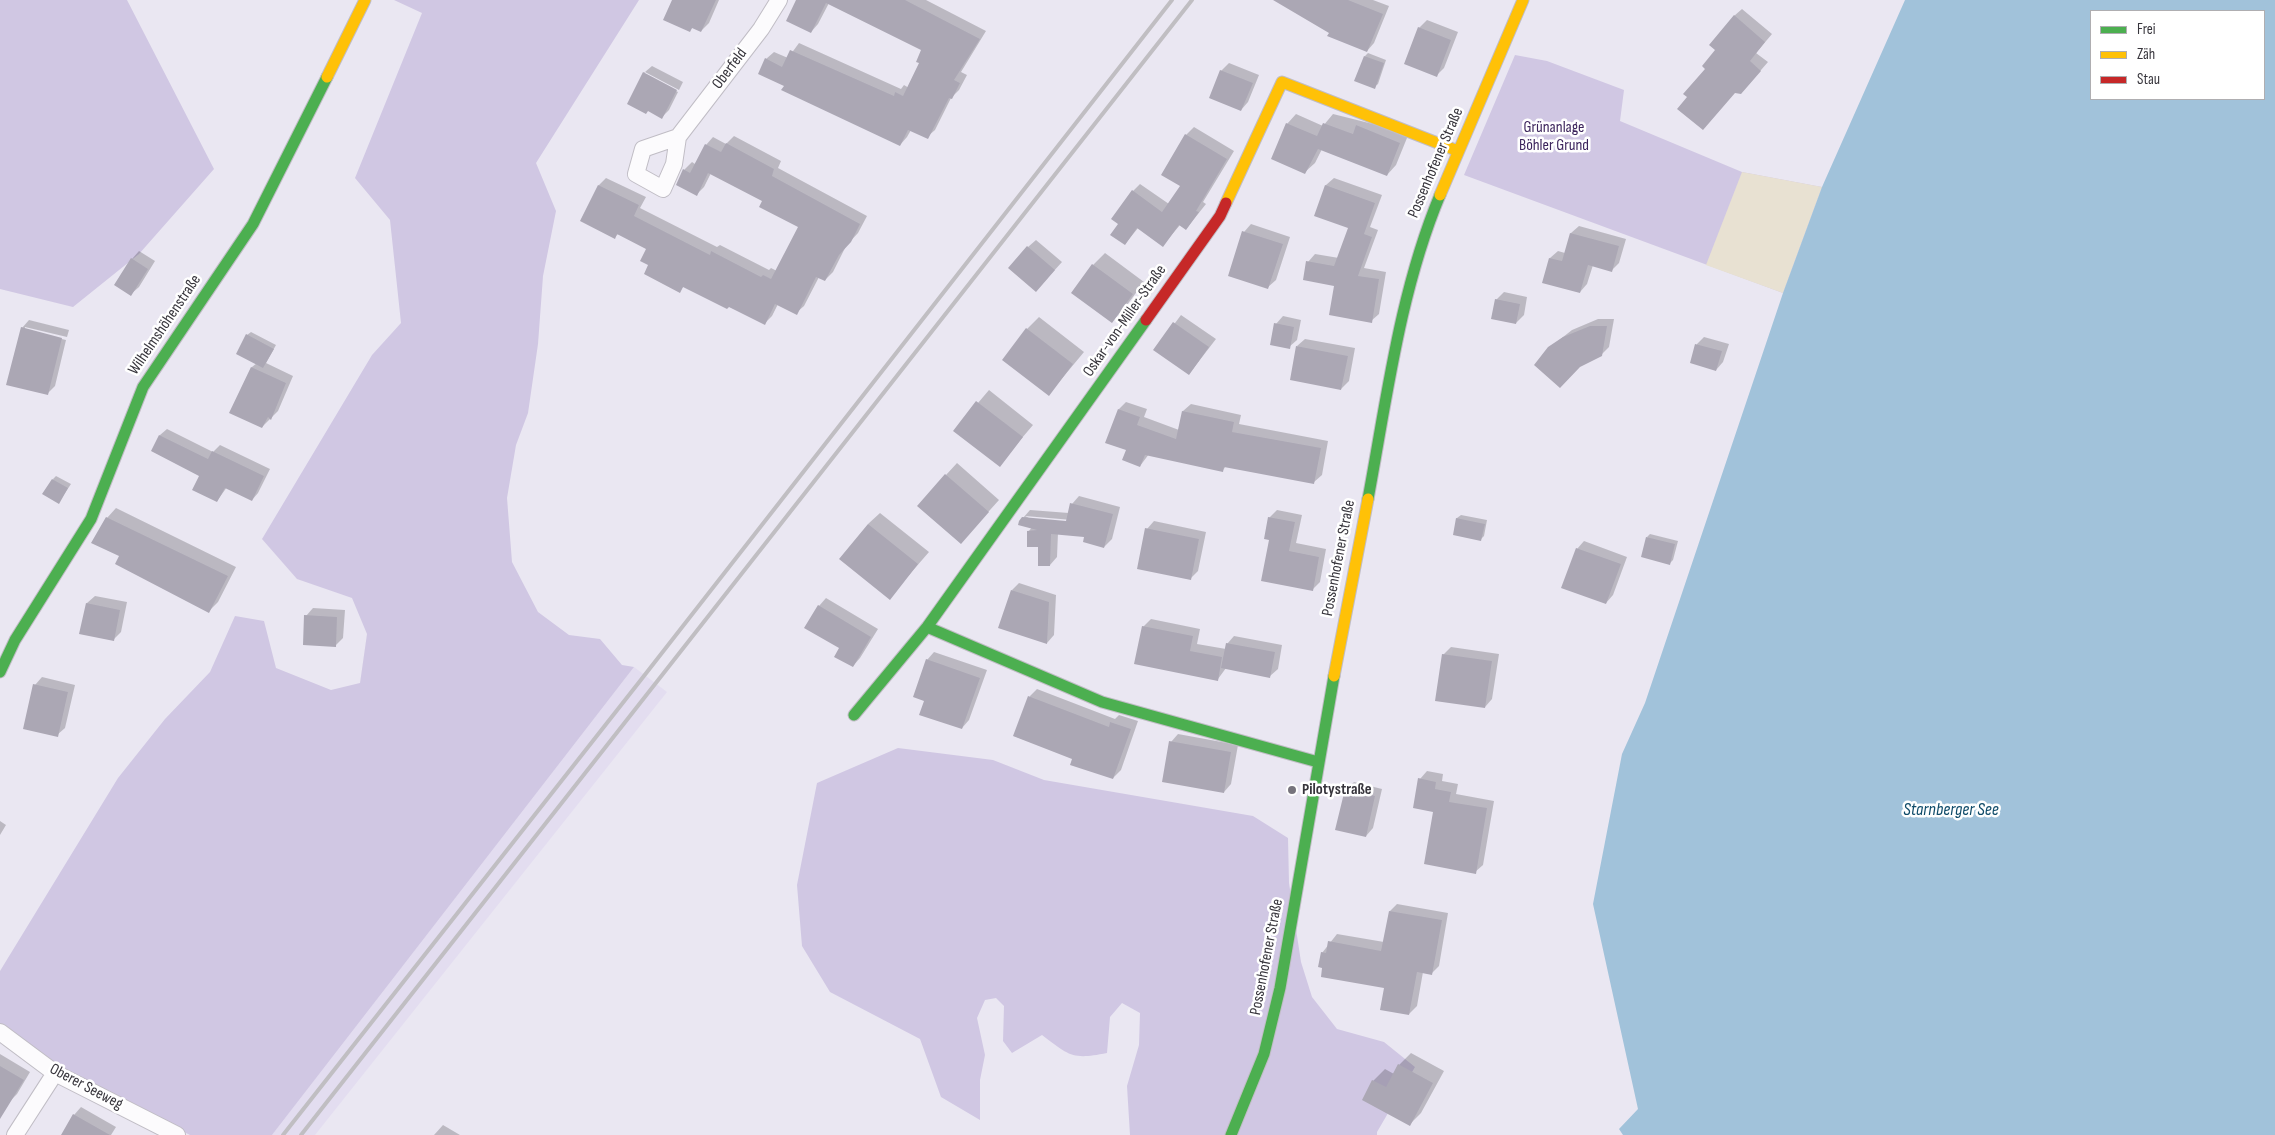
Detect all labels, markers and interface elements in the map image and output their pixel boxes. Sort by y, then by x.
legend [2090,10,2265,100]
text: Frei [2137,20,2156,39]
street label: Oberfeld [708,45,752,93]
text: Zäh [2137,45,2155,64]
text: Stau [2137,70,2160,89]
street label: Possenhofener Straße [1404,105,1468,221]
park label: Grünanlage Böhler Grund [1519,118,1589,156]
street label: Oskar-von-Miller-Straße [1079,261,1171,381]
street label: Wilhelmshöhenstraße [124,271,206,379]
street label: Possenhofener Straße [1318,498,1360,618]
place label: Pilotystraße [1302,780,1372,800]
marker: Pilotystraße [1286,784,1298,796]
water label: Starnberger See [1903,799,1999,821]
street label: Possenhofener Straße [1246,897,1288,1017]
street label: Oberer Seeweg [46,1060,126,1114]

